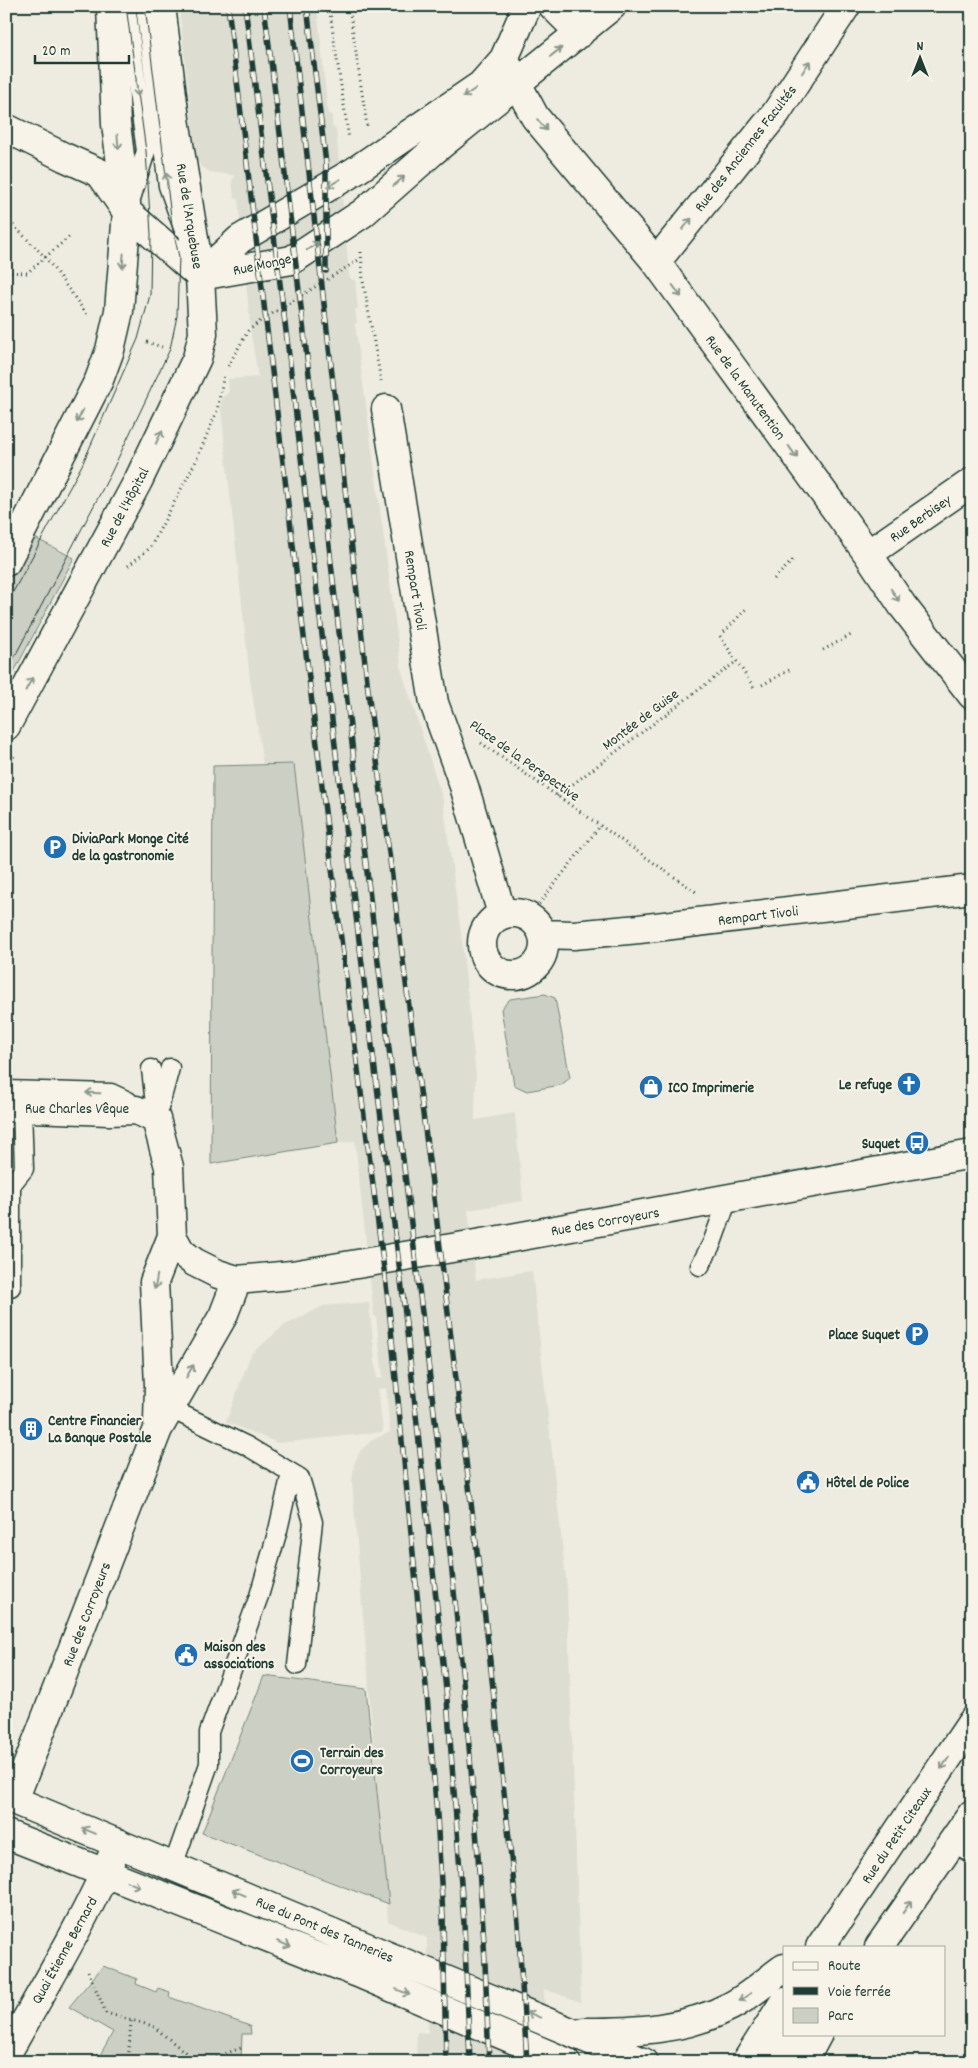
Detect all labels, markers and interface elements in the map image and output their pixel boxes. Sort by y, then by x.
scale bar [35,32,129,64]
north arrow [896,32,946,82]
text: N [917,37,924,57]
text: 20 m [42,41,70,63]
one-way arrow [549,47,562,58]
one-way arrow [802,61,812,75]
one-way arrow [132,81,142,97]
street label: Rue des Anciennes Facultés [690,81,803,217]
one-way arrow [462,88,476,98]
one-way arrow [536,118,547,131]
one-way arrow [113,134,122,150]
street label: Rue de l'Arquebuse [169,162,207,271]
one-way arrow [162,172,172,188]
one-way arrow [393,175,406,187]
one-way arrow [328,178,342,188]
one-way arrow [681,218,692,231]
one-way arrow [306,241,320,251]
street label: Rue Monge [231,249,294,283]
one-way arrow [118,253,128,269]
one-way arrow [672,284,682,298]
street label: Rue de la Manutention [699,331,790,445]
one-way arrow [75,408,84,423]
one-way arrow [155,430,164,445]
one-way arrow [788,445,798,459]
street label: Rue de l'Hôpital [95,464,156,552]
street label: Rue Berbisey [886,490,957,549]
street label: Rempart Tivoli [397,549,431,632]
one-way arrow [890,587,900,601]
one-way arrow [25,677,35,691]
street label: Montée de Guise [598,684,685,757]
street label: Place de la Perspective [464,715,584,808]
place label: DiviaPark Monge Cité de la gastronomie [72,829,189,868]
parking icon: DiviaPark Monge Cité de la gastronomie [42,834,68,860]
street label: Rempart Tivoli [717,901,800,933]
church icon: Le refuge [896,1071,922,1097]
shop icon: ICO Imprimerie [638,1074,664,1100]
place label: Le refuge [839,1075,892,1097]
place label: ICO Imprimerie [668,1078,755,1100]
one-way arrow [85,1088,101,1098]
street label: Rue Charles Vêque [25,1099,129,1121]
bus stop icon: Suquet [904,1130,930,1156]
place label: Suquet [862,1134,900,1156]
street label: Rue des Corroyeurs [549,1203,661,1243]
one-way arrow [150,1273,160,1289]
parking icon: Place Suquet [904,1321,930,1347]
place label: Place Suquet [828,1325,900,1347]
one-way arrow [186,1364,196,1379]
place label: Centre Financier La Banque Postale [48,1411,152,1450]
building icon: Centre Financier La Banque Postale [18,1416,44,1442]
public building icon: Hôtel de Police [795,1469,821,1495]
place label: Hôtel de Police [826,1473,909,1495]
street label: Rue des Corroyeurs [58,1559,118,1670]
place label: Maison des associations [204,1637,274,1676]
public building icon: Maison des associations [173,1642,199,1668]
place label: Terrain des Corroyeurs [320,1743,384,1782]
sports icon: Terrain des Corroyeurs [289,1748,315,1774]
one-way arrow [939,1756,950,1770]
street label: Rue du Petit Citeaux [857,1783,939,1889]
one-way arrow [82,1825,97,1835]
one-way arrow [125,1880,140,1889]
one-way arrow [232,1888,247,1898]
street label: Rue du Pont des Tanneries [252,1892,397,1970]
street label: Quai Étienne Bernard [27,1893,104,2009]
one-way arrow [902,1900,912,1914]
one-way arrow [276,1940,291,1949]
legend [783,1946,946,2036]
text: Route [828,1956,861,1978]
text: Voie ferrée [828,1982,891,2004]
one-way arrow [395,1988,410,1997]
one-way arrow [738,1991,752,2002]
text: Parc [828,2006,853,2028]
one-way arrow [527,2010,542,2020]

